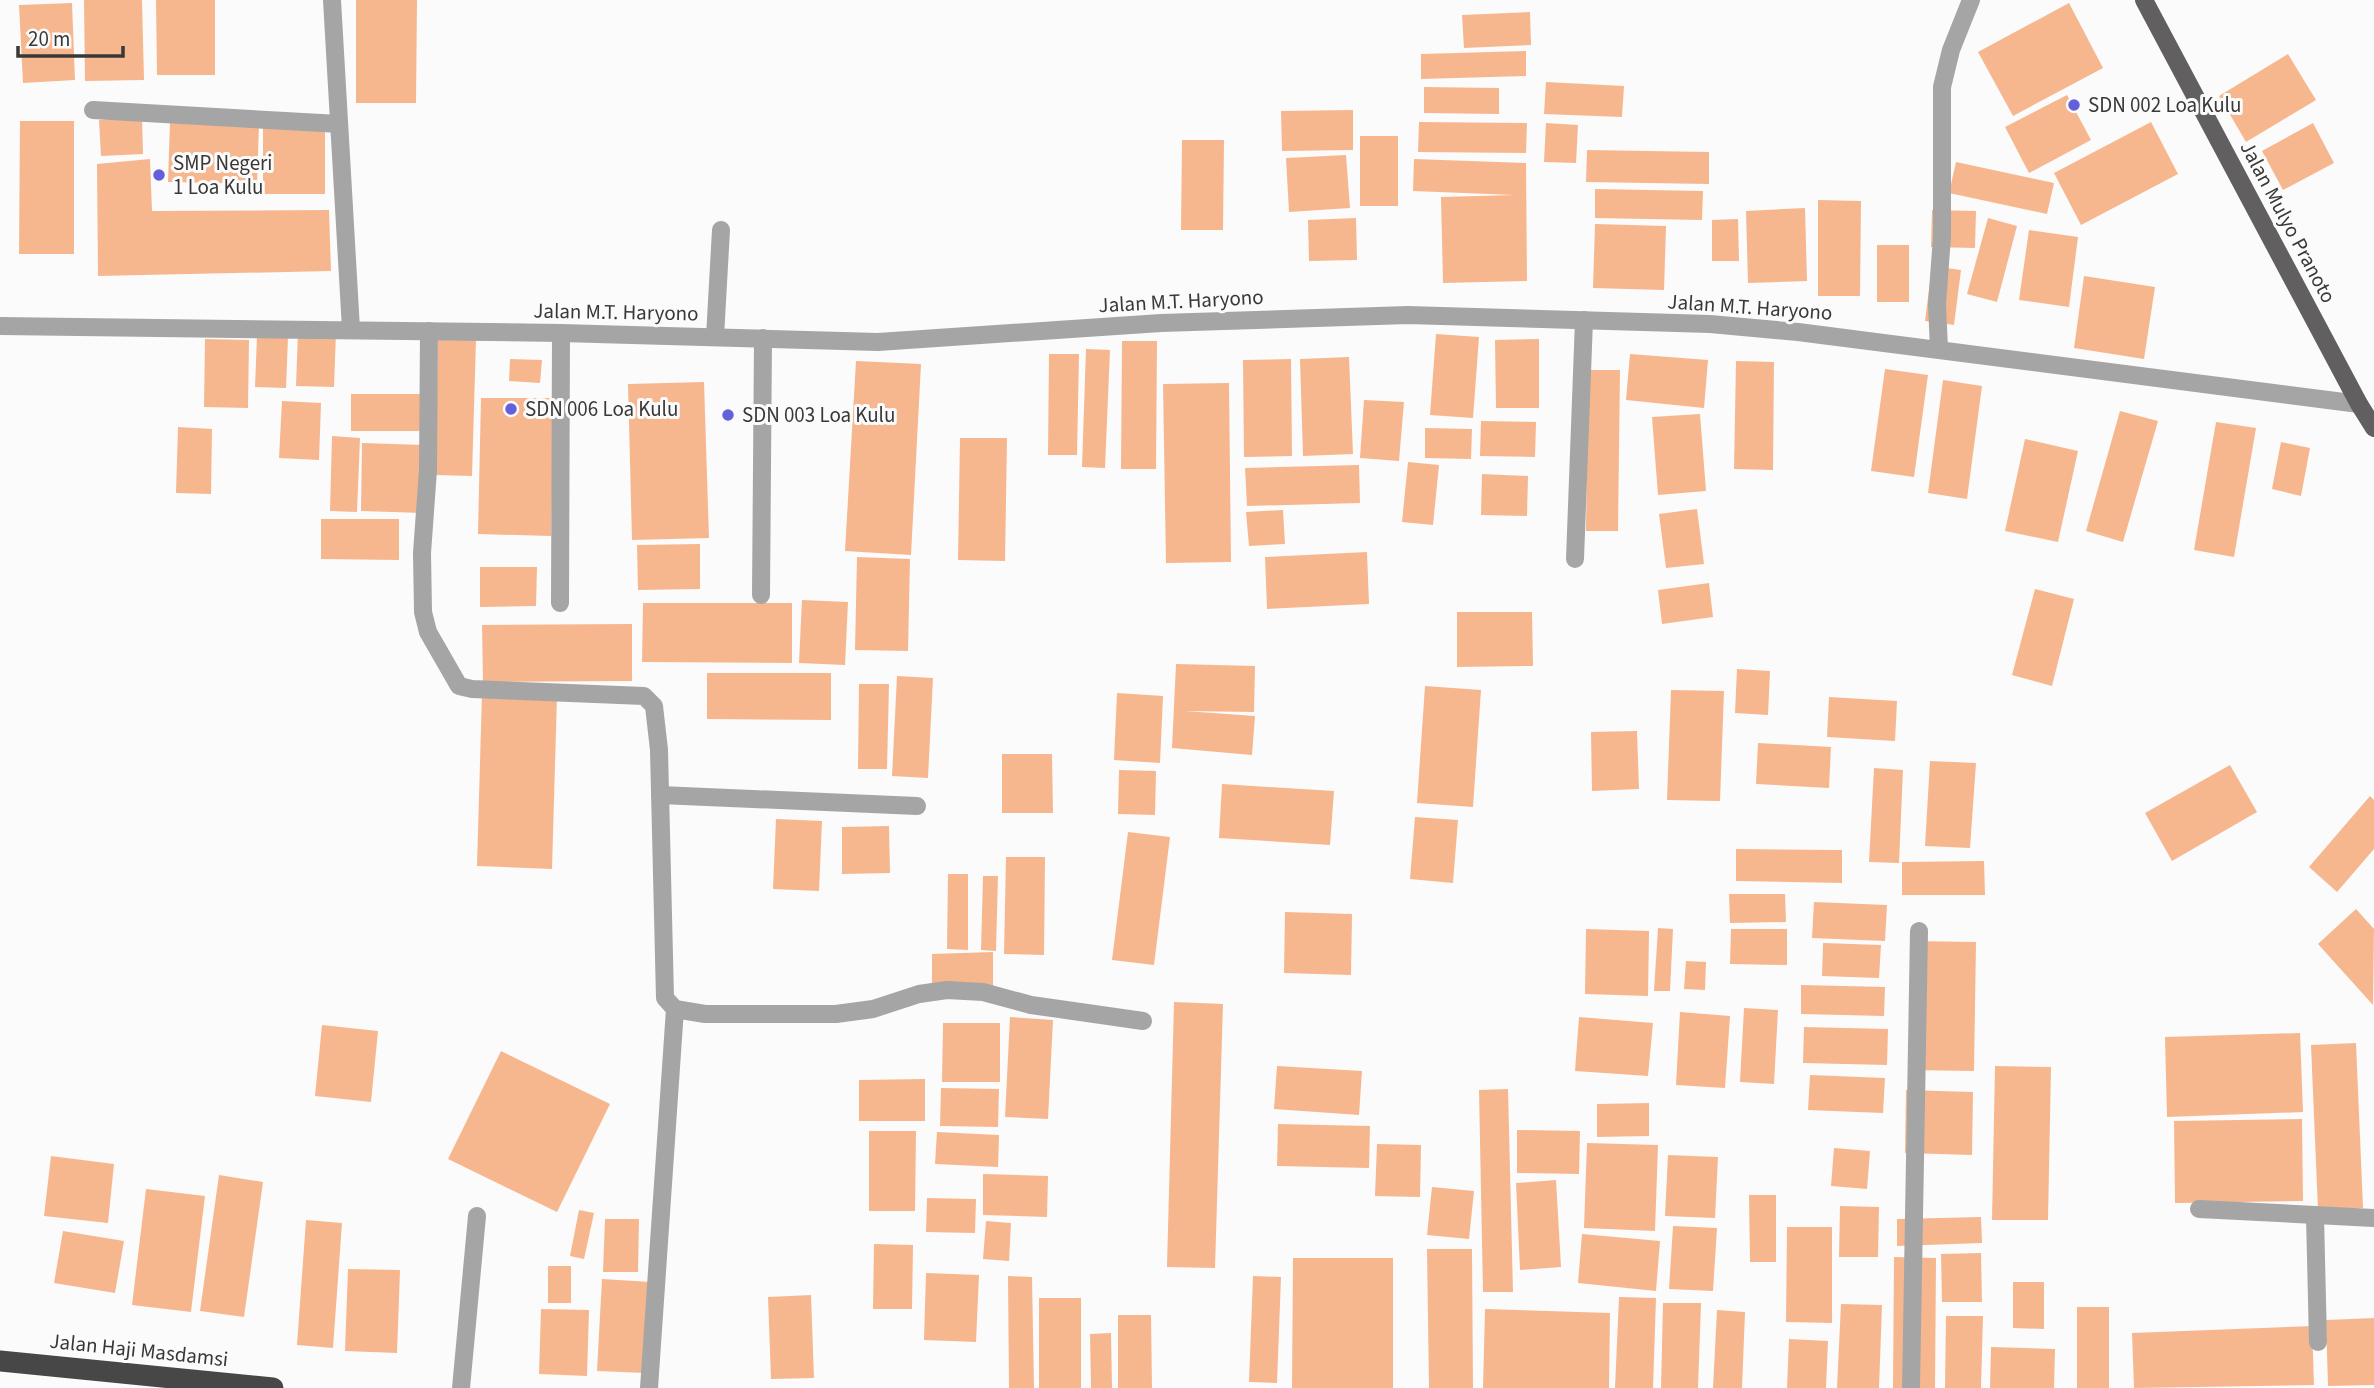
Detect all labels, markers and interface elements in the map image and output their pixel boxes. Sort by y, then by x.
scale bar [18,14,122,58]
text: 20 m [28,24,70,54]
place label: SDN 002 Loa Kulu [2088,90,2241,120]
marker: SDN 002 Loa Kulu [2066,97,2082,113]
street label: Jalan Mulyo Pranoto [2233,136,2343,308]
place label: SMP Negeri 1 Loa Kulu [173,148,273,202]
marker: SMP Negeri 1 Loa Kulu [151,167,167,183]
street label: Jalan M.T. Haryono [1098,282,1264,320]
street label: Jalan M.T. Haryono [1667,286,1833,328]
street label: Jalan M.T. Haryono [533,296,699,328]
place label: SDN 006 Loa Kulu [525,394,678,424]
place label: SDN 003 Loa Kulu [742,400,895,430]
marker: SDN 006 Loa Kulu [503,401,519,417]
marker: SDN 003 Loa Kulu [720,407,736,423]
street label: Jalan Haji Masdamsi [48,1326,230,1374]

